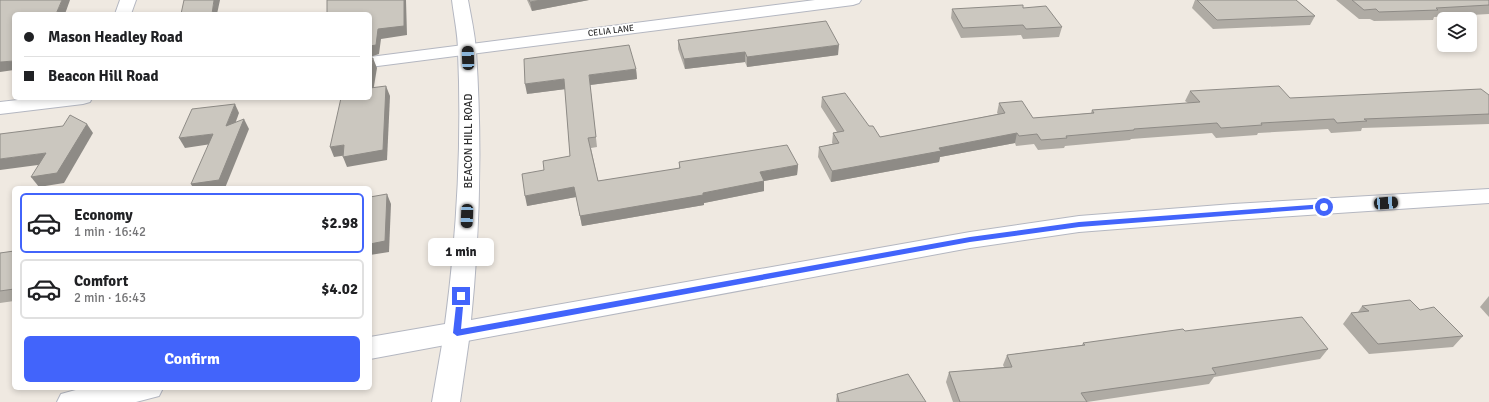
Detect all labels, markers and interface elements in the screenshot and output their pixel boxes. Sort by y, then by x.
map controls [1437,12,1477,52]
button: layers [1437,12,1477,52]
street label: CELIA LANE [587,23,635,39]
text: Mason Headley Road [48,28,183,46]
car [462,46,474,70]
text: Beacon Hill Road [48,67,158,85]
street label: BEACON HILL ROAD [462,94,475,188]
car [1374,196,1398,210]
route start [1315,198,1333,216]
car [461,204,473,228]
icon: car [26,205,62,241]
text: Economy [74,206,133,224]
text: $2.98 [321,214,358,232]
text: 1 min · 16:42 [74,224,146,240]
callout: 1 min [428,238,494,266]
text: 1 min [445,244,477,260]
icon: car [26,271,62,307]
text: Comfort [74,272,128,290]
text: $4.02 [321,280,358,298]
route end [452,287,470,305]
text: 2 min · 16:43 [74,290,146,306]
button: Confirm [24,336,360,382]

